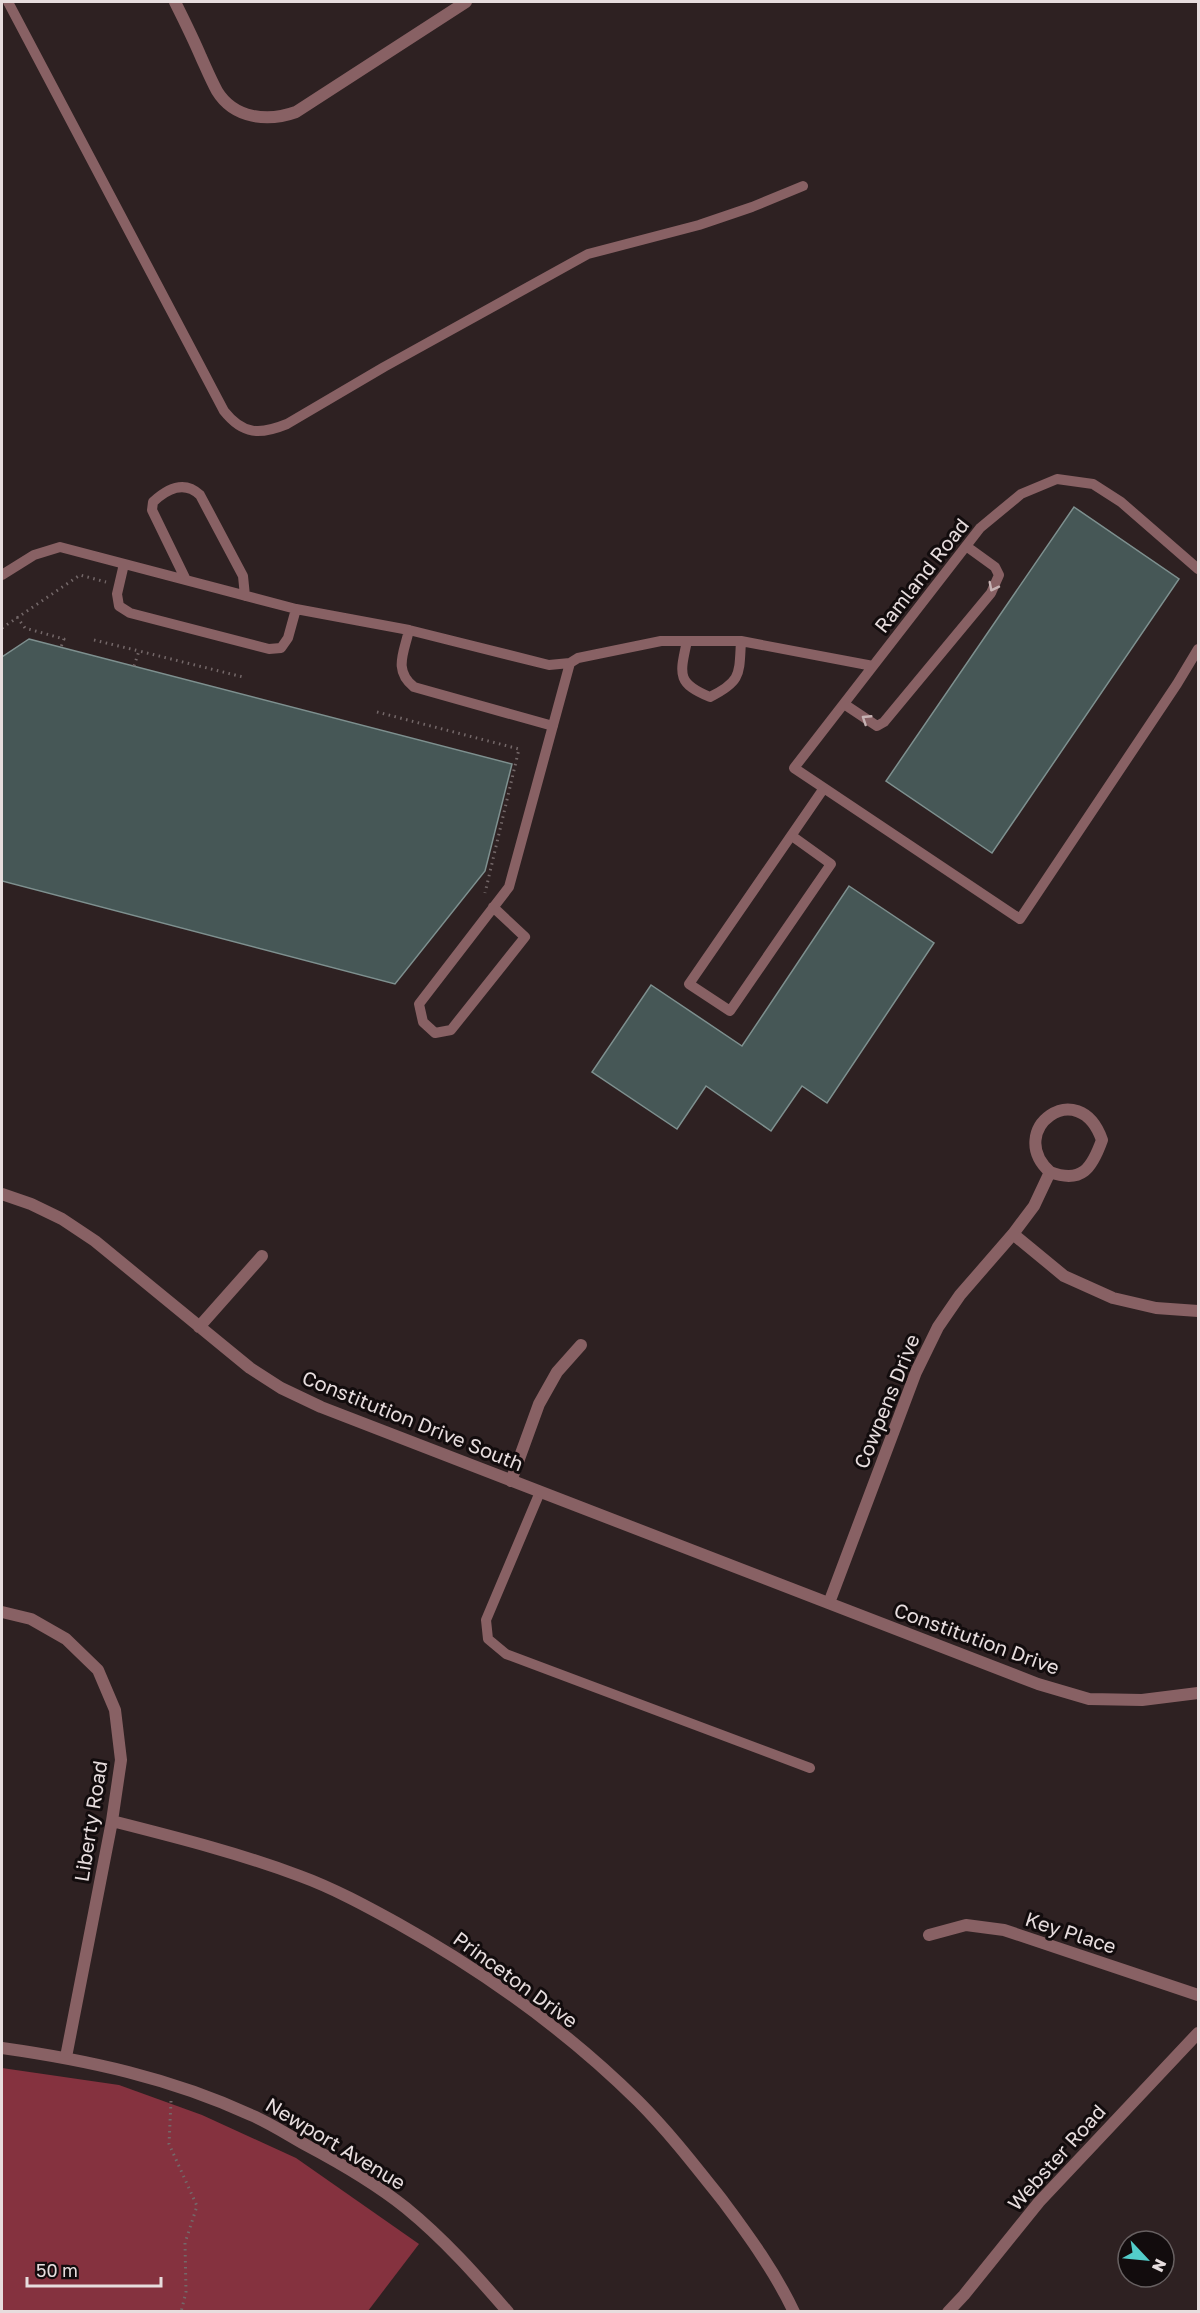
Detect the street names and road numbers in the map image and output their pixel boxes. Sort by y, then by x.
street label: Ramland Road [869,513,973,637]
street label: Cowpens Drive [848,1330,924,1472]
street label: Constitution Drive South [299,1365,527,1475]
street label: Constitution Drive [891,1597,1063,1679]
street label: Liberty Road [69,1759,111,1883]
street label: Key Place [1023,1906,1119,1958]
street label: Princeton Drive [449,1926,583,2032]
street label: Newport Avenue [262,2092,410,2194]
street label: Webster Road [1002,2099,1110,2215]

